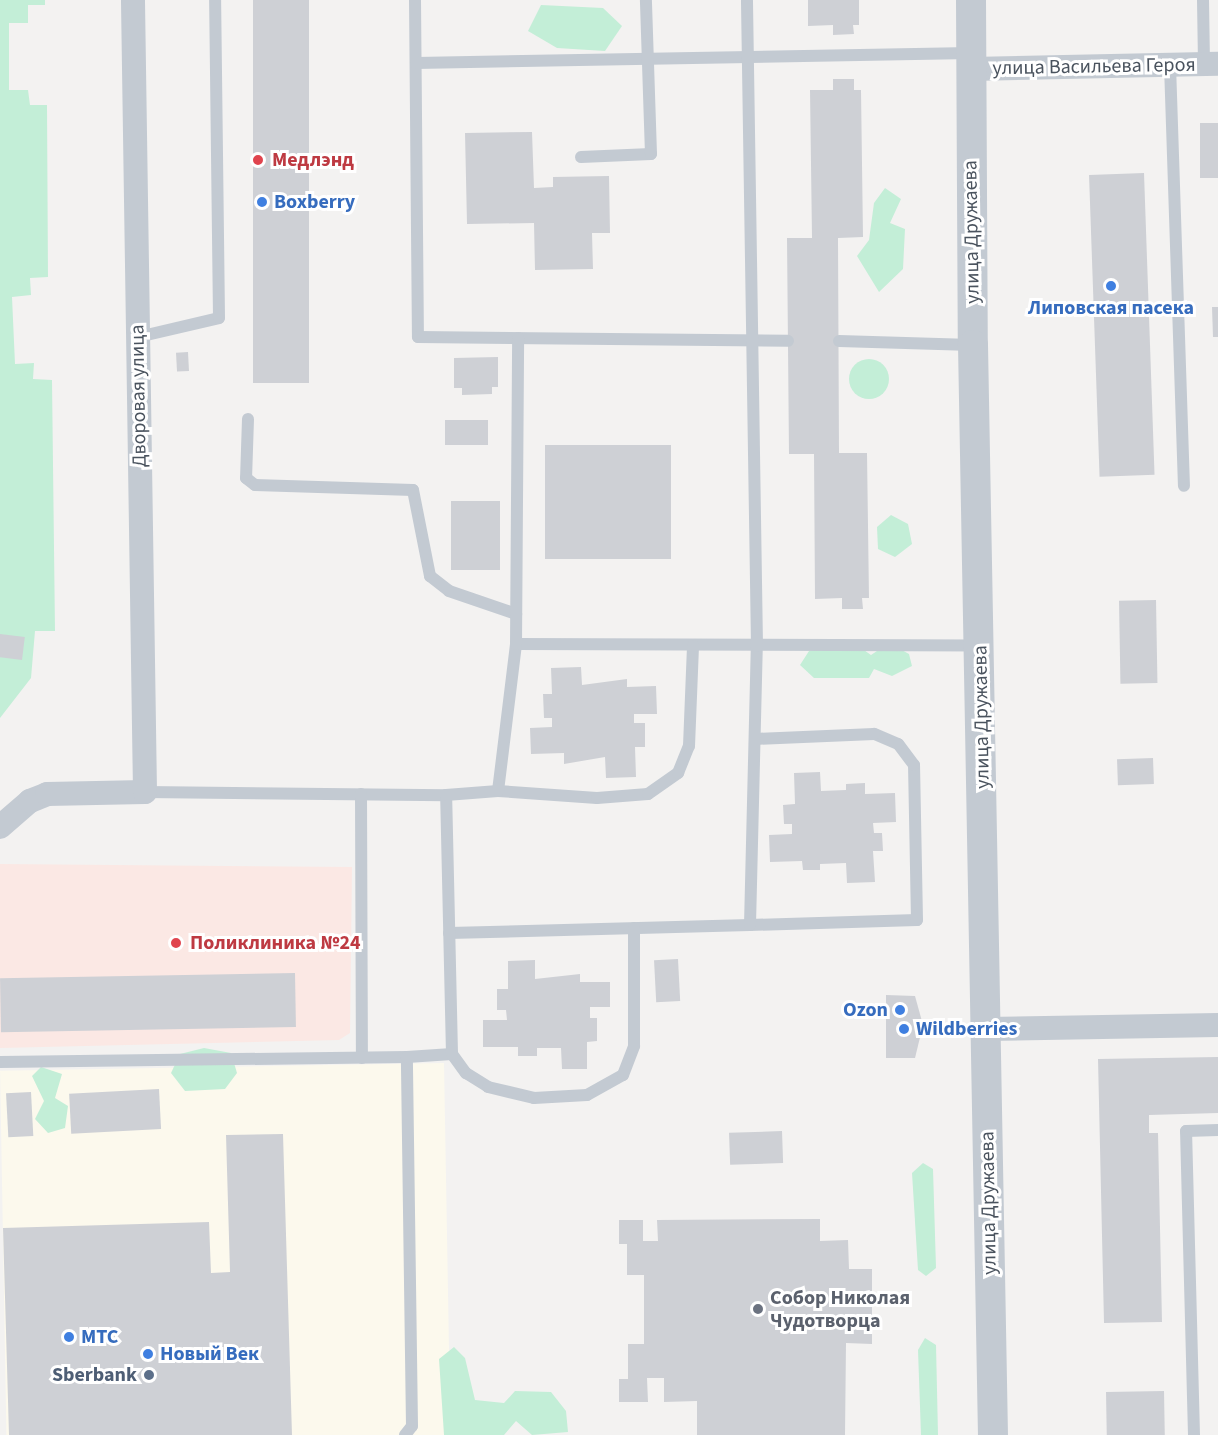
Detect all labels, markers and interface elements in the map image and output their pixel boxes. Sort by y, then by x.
street label: улица Васильева Героя [992,53,1196,81]
place label: Медлэнд [272,148,354,172]
marker: Медлэнд [249,151,267,169]
street label: улица Дружаева [959,160,985,304]
place label: Boxberry [274,190,355,214]
marker: Boxberry [255,195,269,209]
marker: Липовская пасека [1104,279,1118,293]
place label: Липовская пасека [1028,296,1194,320]
street label: Дворовая улица [126,324,152,468]
street label: улица Дружаева [969,645,995,789]
place label: Поликлиника №24 [190,931,361,955]
marker: Поликлиника №24 [167,934,185,952]
place label: Ozon [843,998,888,1022]
marker: Ozon [893,1003,907,1017]
place label: Wildberries [916,1017,1017,1041]
marker: Wildberries [897,1022,911,1036]
street label: улица Дружаева [976,1131,1002,1275]
place label: Собор Николая Чудотворца [770,1286,910,1333]
marker: Собор Николая Чудотворца [751,1302,765,1316]
place label: МТС [81,1325,118,1349]
marker: МТС [62,1330,76,1344]
place label: Новый Век [160,1342,259,1366]
marker: Новый Век [141,1347,155,1361]
place label: Sberbank [52,1363,137,1387]
marker: Sberbank [142,1368,156,1382]

